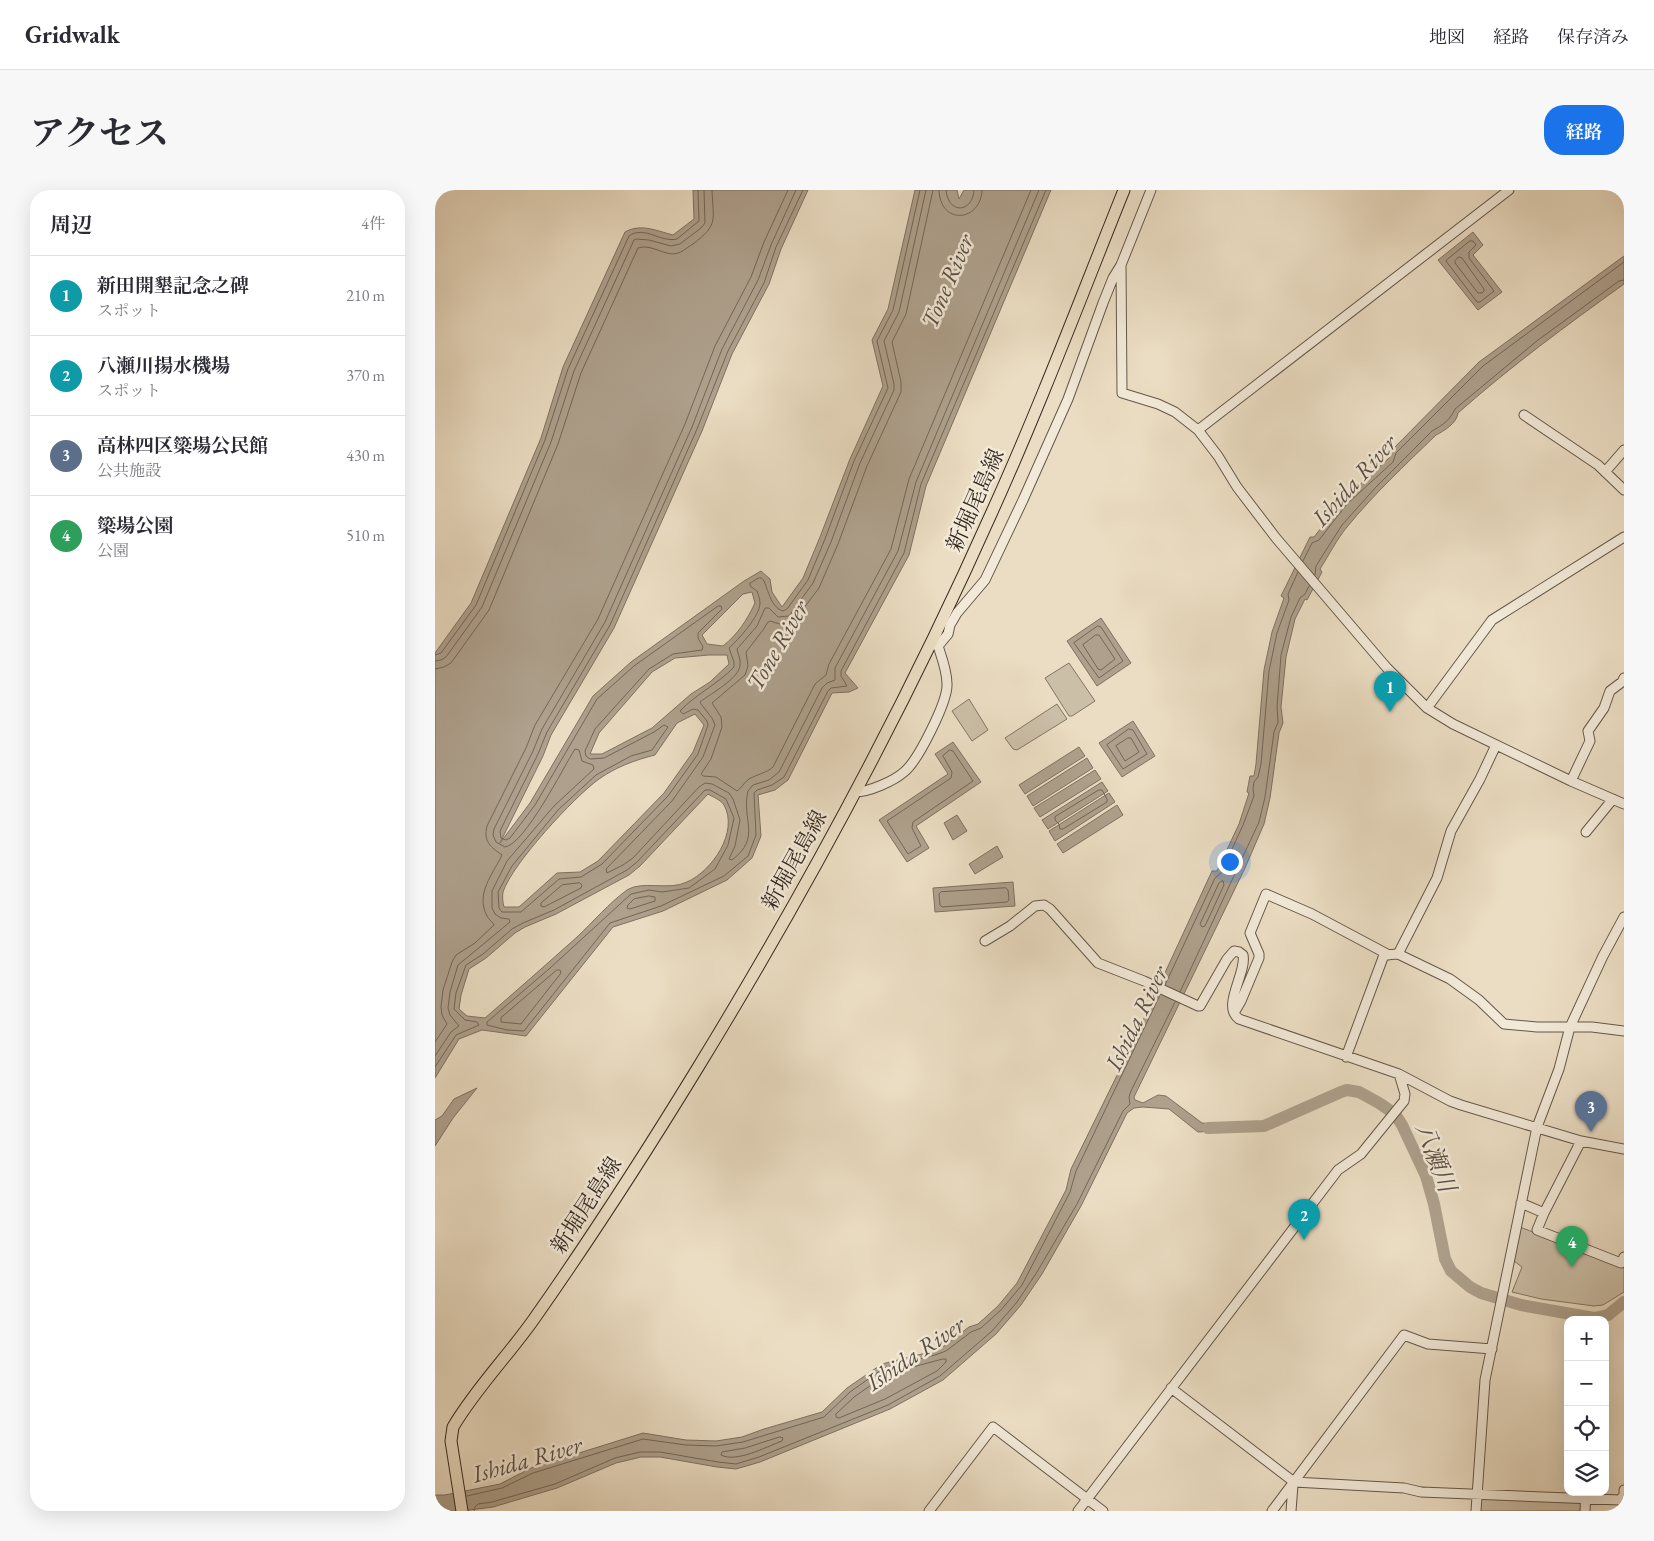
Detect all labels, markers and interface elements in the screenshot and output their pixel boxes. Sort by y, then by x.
text: Gridwalk [25,19,120,50]
text: 地図 [1429,25,1465,48]
text: 経路 [1493,25,1529,48]
text: 保存済み [1557,25,1629,48]
button: 経路 [1544,105,1624,155]
text: アクセス [30,110,169,155]
text: 周辺 [50,211,92,238]
text: 4件 [361,213,385,234]
water label: Tone River [913,228,981,332]
text: 新田開墾記念之碑 [97,273,249,298]
text: 1 [62,285,70,306]
text: 210 m [346,285,385,306]
text: スポット [97,300,161,321]
text: 八瀬川揚水機場 [97,353,230,378]
text: 2 [62,365,70,386]
text: 370 m [346,365,385,386]
text: スポット [97,380,161,401]
water label: Ishida River [1304,426,1405,533]
text: 高林四区簗場公民館 [97,433,268,458]
street label: 新堀尾島線 [939,444,1011,556]
text: 3 [62,445,70,466]
text: 430 m [346,445,385,466]
text: 公共施設 [97,460,161,481]
text: 簗場公園 [97,513,173,538]
text: 4 [62,525,70,546]
text: 510 m [346,525,385,546]
text: 公園 [97,540,129,561]
water label: Tone River [739,593,816,695]
pin: 1 [1374,671,1406,712]
street label: 新堀尾島線 [755,805,833,915]
your location [1217,849,1243,875]
water label: Ishida River [1097,959,1176,1076]
pin: 3 [1575,1091,1607,1132]
water label: 八瀬川 [1409,1118,1464,1199]
street label: 新堀尾島線 [544,1151,628,1259]
pin: 2 [1288,1199,1320,1240]
pin: 4 [1556,1226,1588,1267]
water label: Ishida River [859,1308,972,1398]
map controls [1564,1316,1609,1496]
button: + [1564,1316,1609,1361]
button: − [1564,1361,1609,1406]
button: locate [1564,1406,1609,1451]
water label: Ishida River [468,1428,587,1490]
button: layers [1564,1451,1609,1496]

